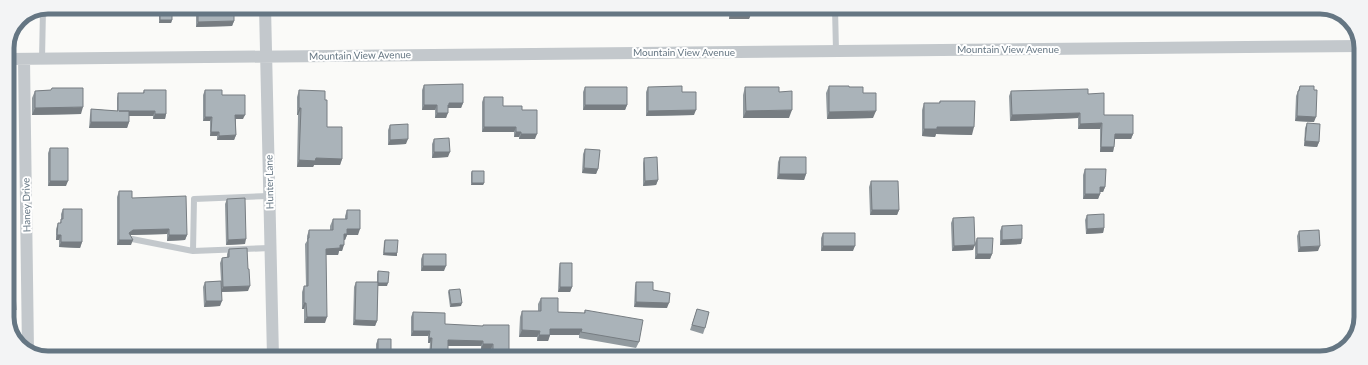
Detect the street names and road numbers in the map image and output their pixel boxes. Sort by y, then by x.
street label: Mountain View Avenue [957,43,1059,55]
street label: Mountain View Avenue [633,46,735,58]
street label: Mountain View Avenue [309,48,411,62]
street label: Hunter Lane [263,155,275,209]
street label: Haney Drive [20,178,32,232]

